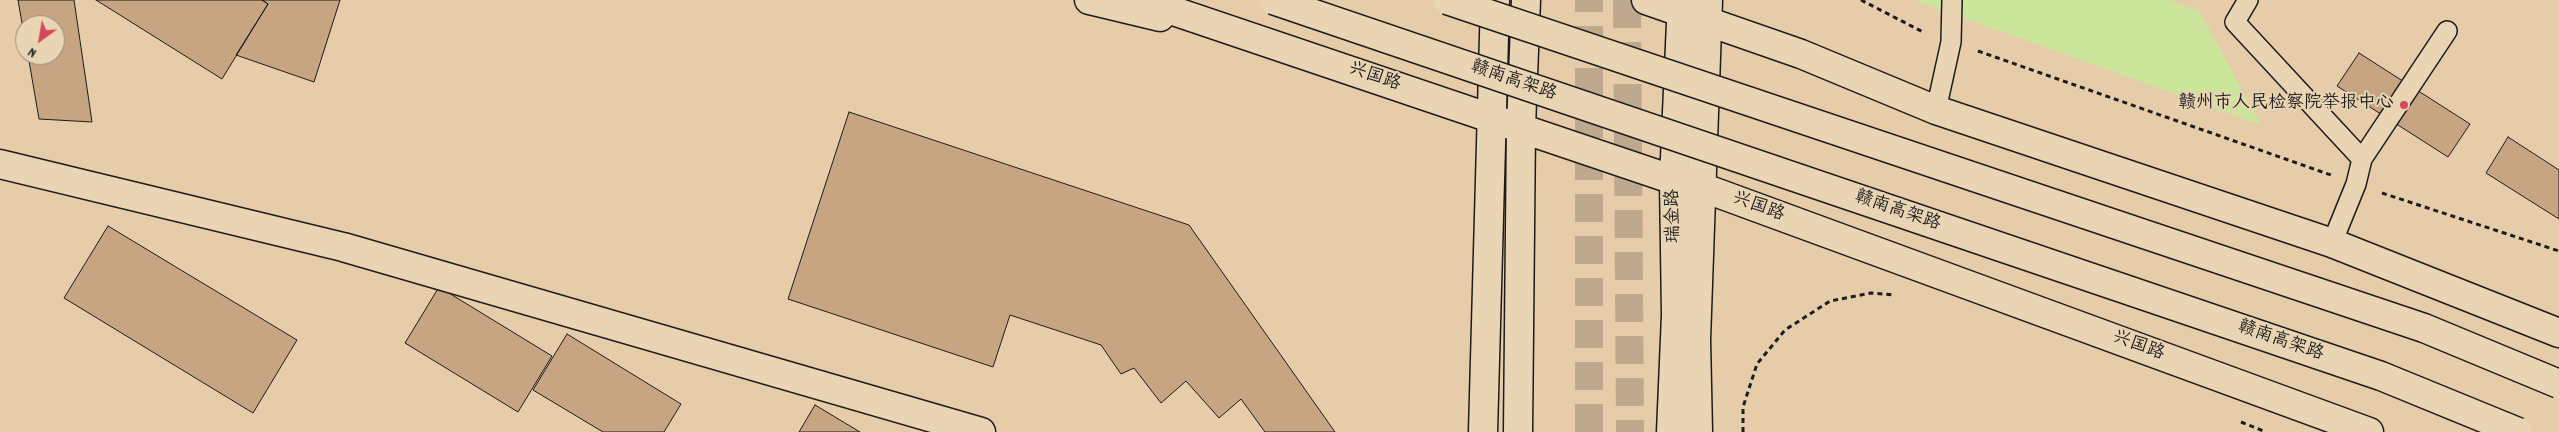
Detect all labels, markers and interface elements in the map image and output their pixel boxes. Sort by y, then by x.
north arrow [15,15,65,65]
text: N [24,42,41,62]
street label: 赣南高架路 [1467,57,1559,107]
street label: 兴国路 [1345,59,1403,97]
place label: 赣州市人民检察院举报中心 [2178,94,2394,116]
marker: 赣州市人民检察院举报中心 [2398,99,2410,111]
street label: 赣南高架路 [1851,187,1943,237]
street label: 瑞金路 [1664,189,1686,243]
street label: 兴国路 [1729,189,1787,227]
street label: 赣南高架路 [2234,317,2326,367]
street label: 兴国路 [2109,328,2167,366]

